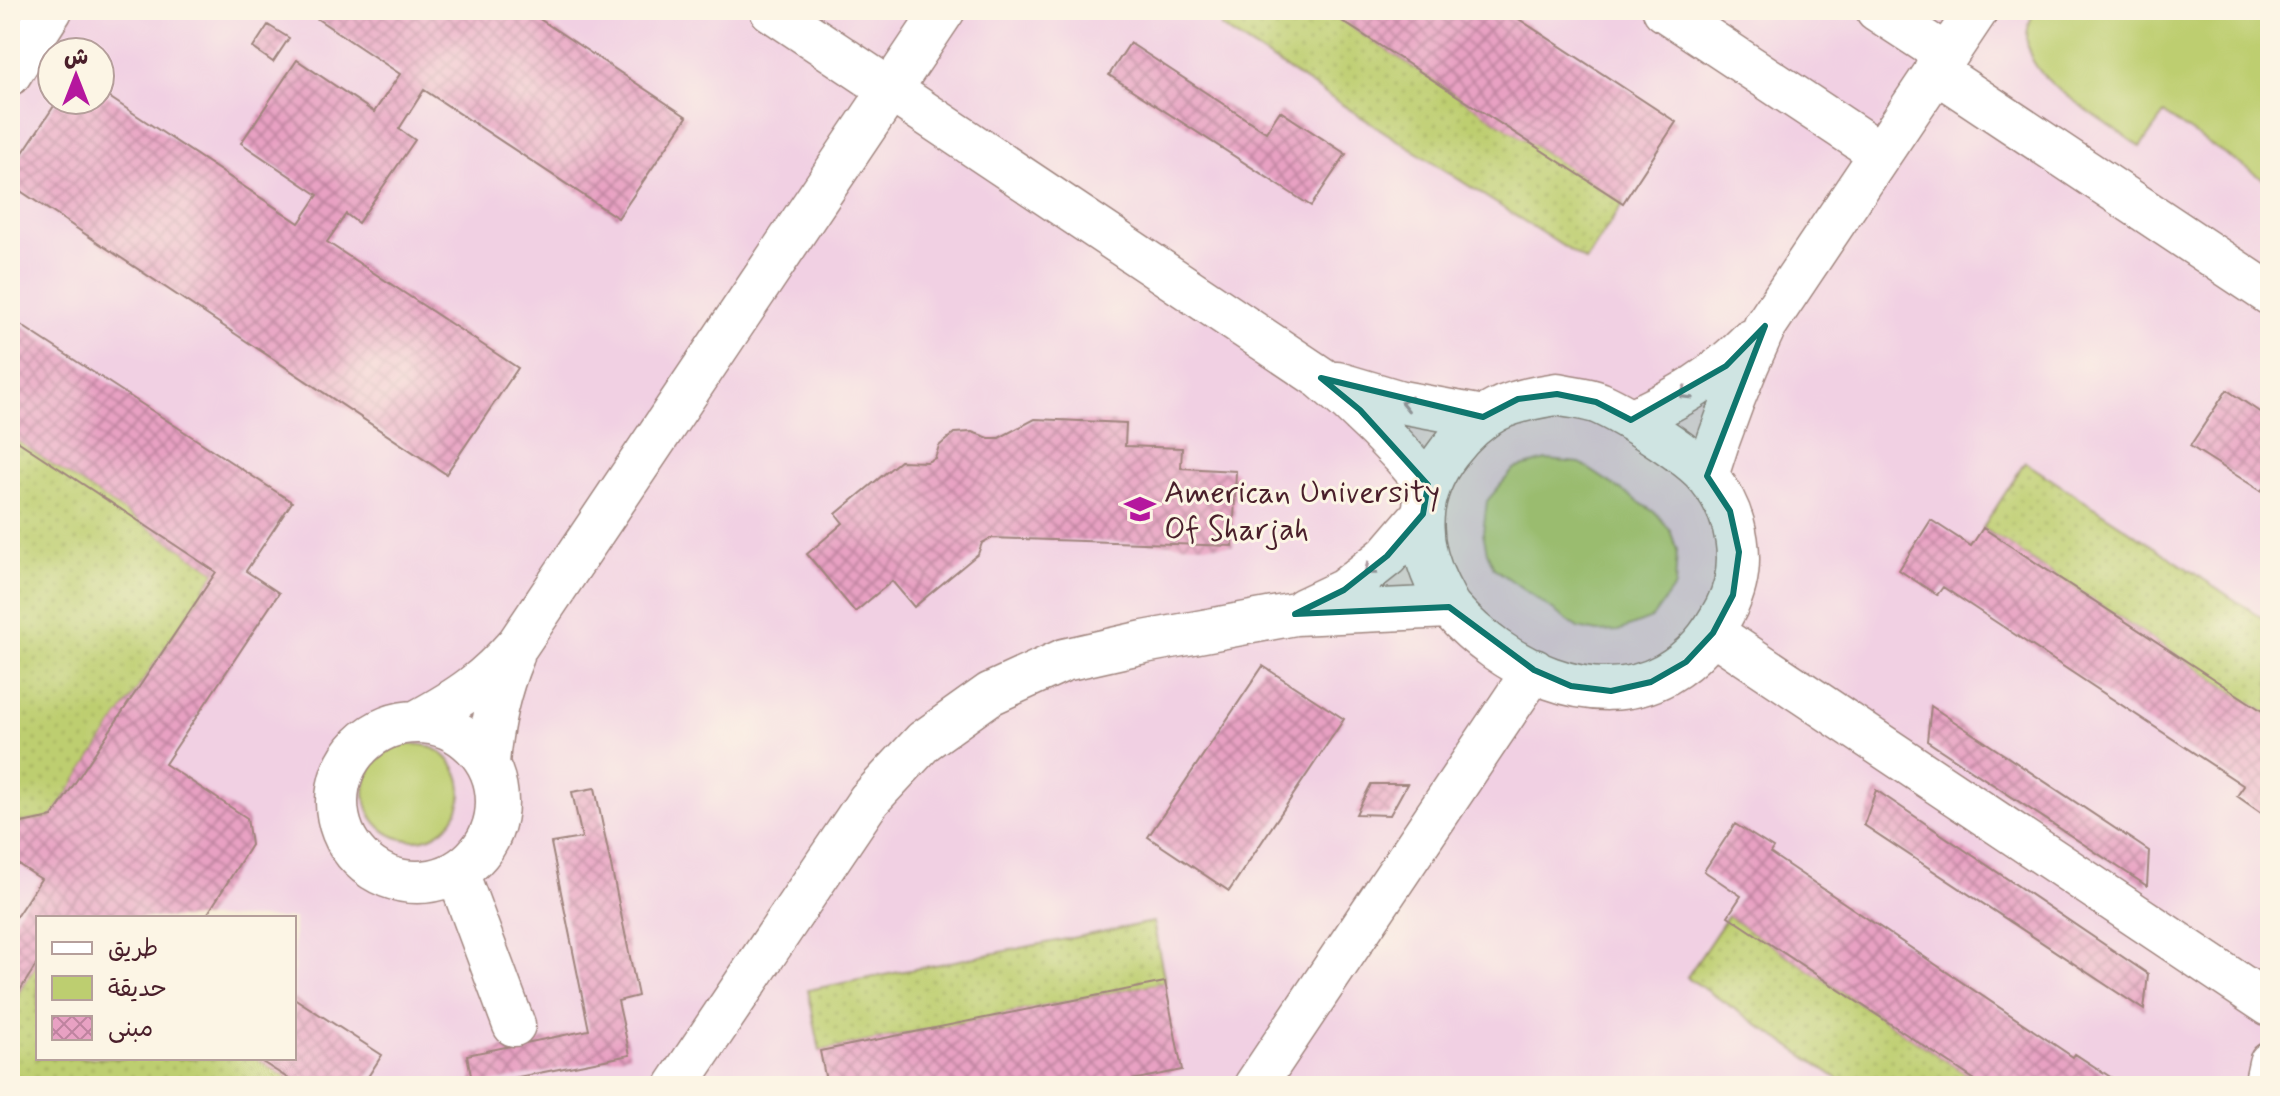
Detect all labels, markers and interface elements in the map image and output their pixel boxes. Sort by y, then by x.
north arrow [36,36,116,116]
text: ش [64,44,88,72]
one-way arrow [1679,384,1693,399]
one-way arrow [1400,395,1413,412]
place label: American University Of Sharjah [1164,472,1440,551]
school or university icon: American University Of Sharjah [1123,492,1157,526]
one-way arrow [1364,560,1378,575]
legend [36,916,296,1060]
text: طريق [108,934,158,965]
text: حديقة [108,974,167,1005]
text: مبنى [108,1014,153,1045]

